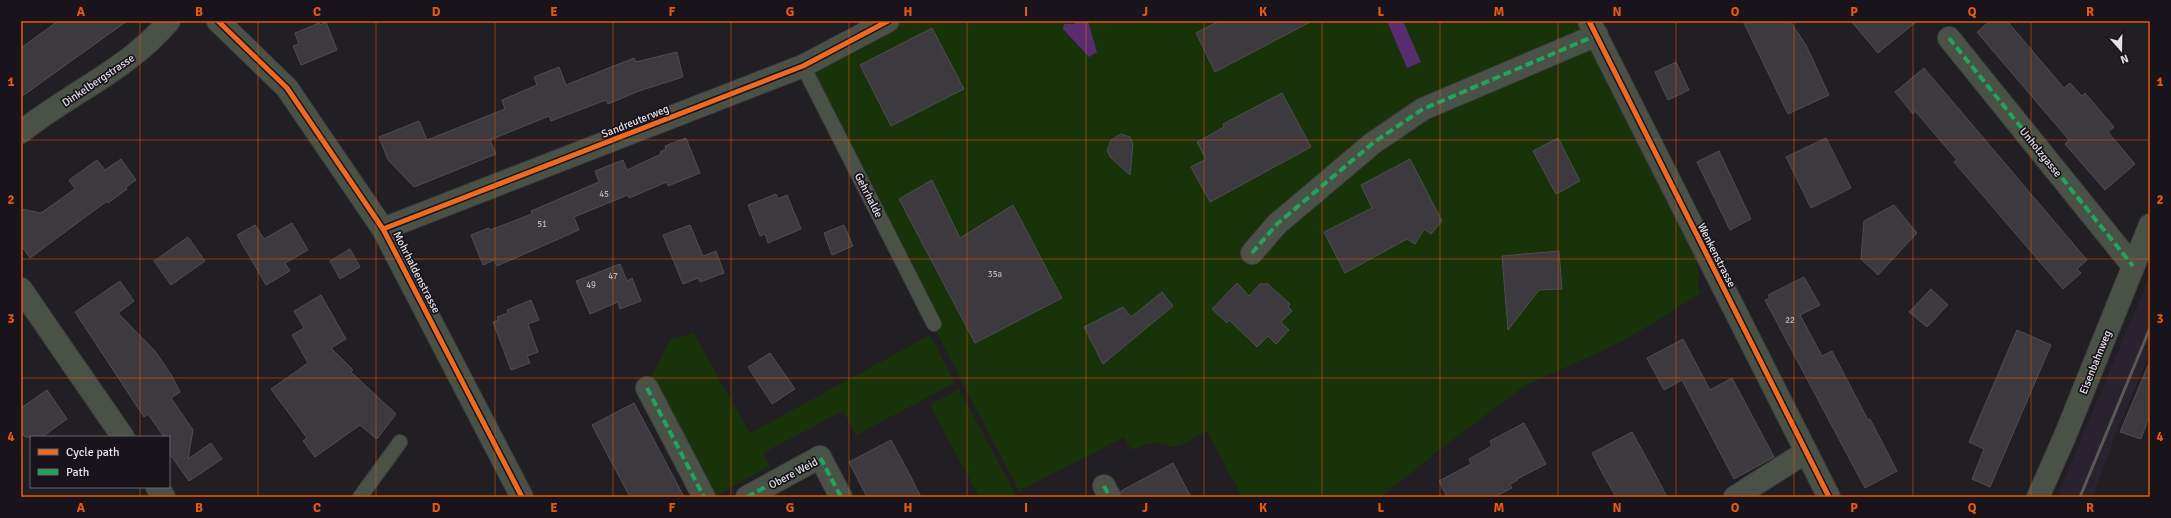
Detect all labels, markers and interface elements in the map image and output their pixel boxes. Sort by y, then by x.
text: A [77,4,86,20]
text: B [195,4,203,20]
text: C [313,4,321,20]
text: D [432,4,441,20]
text: E [550,4,558,20]
text: F [669,4,676,20]
text: G [786,4,794,20]
text: H [904,4,912,20]
text: I [1024,4,1028,20]
text: J [1142,4,1148,20]
text: K [1259,4,1267,20]
text: L [1378,4,1385,20]
text: M [1494,4,1505,20]
text: N [1612,4,1622,20]
text: O [1731,4,1740,20]
text: P [1850,4,1858,20]
text: Q [1968,4,1977,20]
text: R [2086,4,2094,20]
north arrow [2101,30,2141,70]
street label: Dinkelbergstrasse [60,51,137,109]
text: N [2118,52,2130,66]
text: 1 [7,74,15,90]
text: 1 [2156,74,2164,90]
street label: Sandreuterweg [600,102,671,141]
street label: Unholzgasse [2017,125,2065,180]
street label: Gehrhalde [852,171,885,220]
house number: 45 [599,189,609,200]
text: 2 [7,192,15,208]
text: 2 [2156,192,2164,208]
house number: 51 [537,219,547,230]
street label: Wenkenstrasse [1695,221,1738,290]
street label: Mohrhaldenstrasse [390,229,443,315]
house number: 35a [988,269,1003,280]
house number: 47 [608,271,618,282]
house number: 49 [586,280,596,291]
text: 3 [7,311,15,327]
text: 3 [2156,311,2164,327]
house number: 22 [1785,315,1795,326]
street label: Eisenbahnweg [2077,328,2114,396]
text: 4 [7,429,15,445]
text: 4 [2156,429,2164,445]
legend [30,436,170,488]
text: Cycle path [66,445,119,460]
street label: Obere Weid [767,455,820,492]
text: Path [66,465,89,480]
text: A [77,500,86,516]
text: B [195,500,203,516]
text: C [313,500,321,516]
text: D [432,500,441,516]
text: E [550,500,558,516]
text: F [669,500,676,516]
text: G [786,500,794,516]
text: H [904,500,912,516]
text: I [1024,500,1028,516]
text: J [1142,500,1148,516]
text: K [1259,500,1267,516]
text: L [1378,500,1385,516]
text: M [1494,500,1505,516]
text: N [1612,500,1622,516]
text: O [1731,500,1740,516]
text: P [1850,500,1858,516]
text: Q [1968,500,1977,516]
text: R [2086,500,2094,516]

